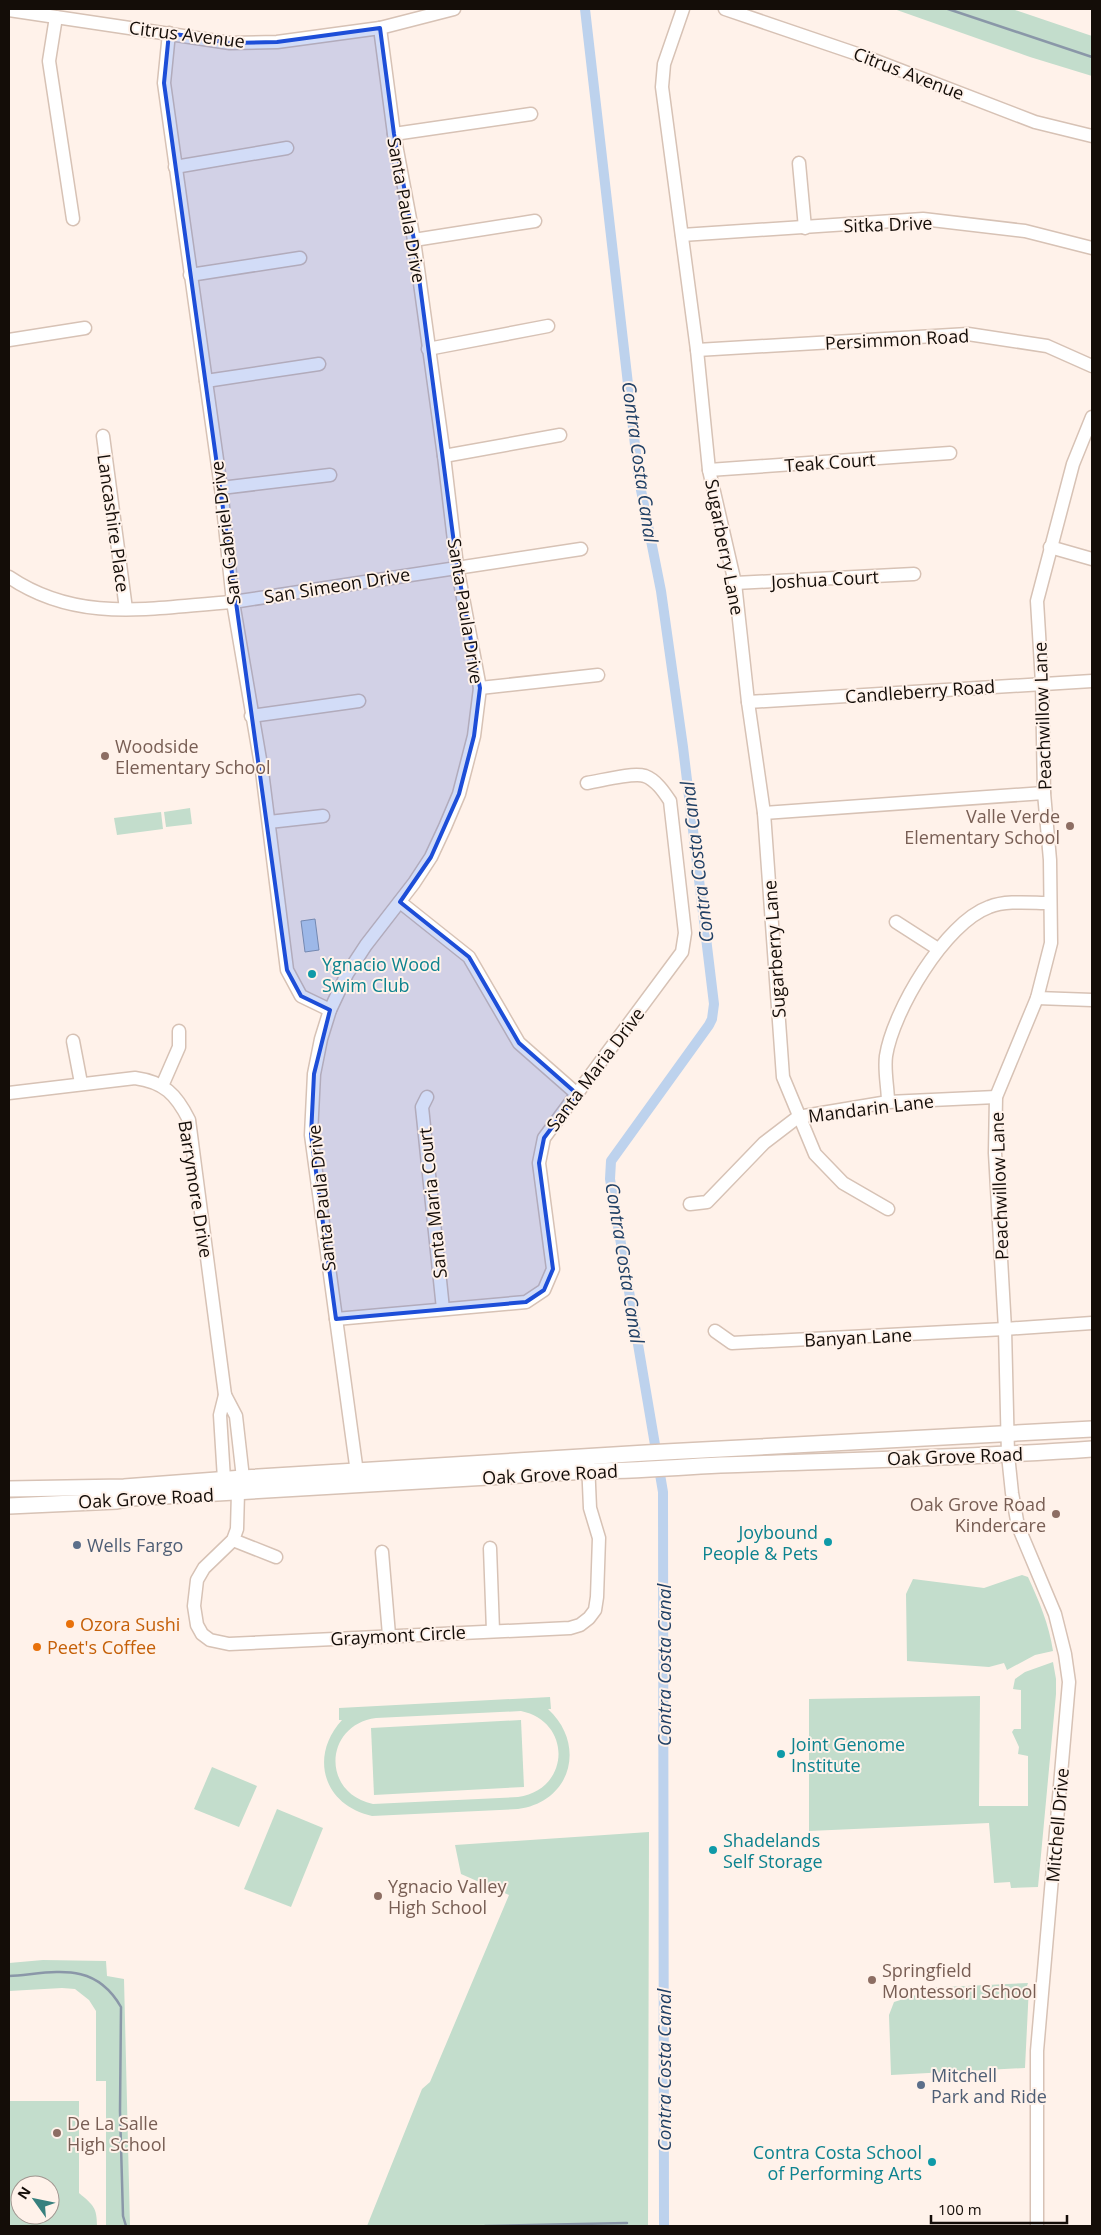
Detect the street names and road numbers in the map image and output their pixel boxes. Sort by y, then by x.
street label: Citrus Avenue [128,15,246,53]
street label: Citrus Avenue [850,41,968,105]
street label: Santa Paula Drive [382,135,432,285]
street label: Sitka Drive [843,210,933,238]
street label: Persimmon Road [824,323,970,355]
street label: Teak Court [784,447,876,477]
street label: Lancashire Place [92,452,136,594]
street label: San Gabriel Drive [204,460,246,606]
street label: Sugarberry Lane [700,477,750,617]
street label: Santa Paula Drive [443,536,489,686]
street label: San Simeon Drive [262,562,412,608]
street label: Joshua Court [768,564,880,594]
street label: Peachwillow Lane [1027,642,1057,790]
street label: Candleberry Road [844,674,996,708]
street label: Sugarberry Lane [757,879,791,1019]
street label: Santa Maria Drive [541,1002,649,1136]
street label: Mandarin Lane [807,1088,935,1128]
street label: Peachwillow Lane [984,1112,1014,1260]
street label: Barrymore Drive [173,1118,219,1260]
street label: Santa Paula Drive [301,1124,341,1272]
street label: Santa Maria Court [412,1126,452,1280]
street label: Banyan Lane [803,1322,913,1352]
street label: Oak Grove Road [887,1442,1023,1470]
street label: Oak Grove Road [481,1458,619,1490]
street label: Oak Grove Road [77,1482,215,1514]
street label: Graymont Circle [330,1619,466,1651]
street label: Mitchell Drive [1040,1767,1074,1883]

